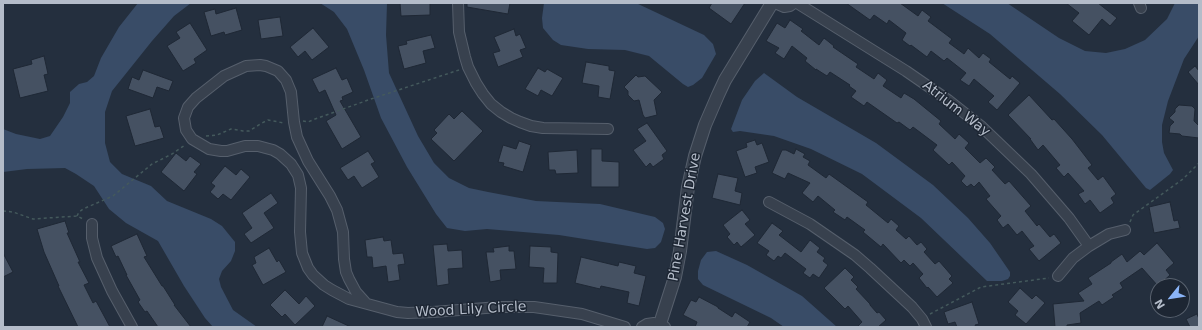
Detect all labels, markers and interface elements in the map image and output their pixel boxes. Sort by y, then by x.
street label: Atrium Way [919,77,993,141]
street label: Pine Harvest Drive [665,151,705,283]
north arrow [1150,278,1190,318]
text: N [1152,297,1168,311]
street label: Wood Lily Circle [415,299,527,321]

